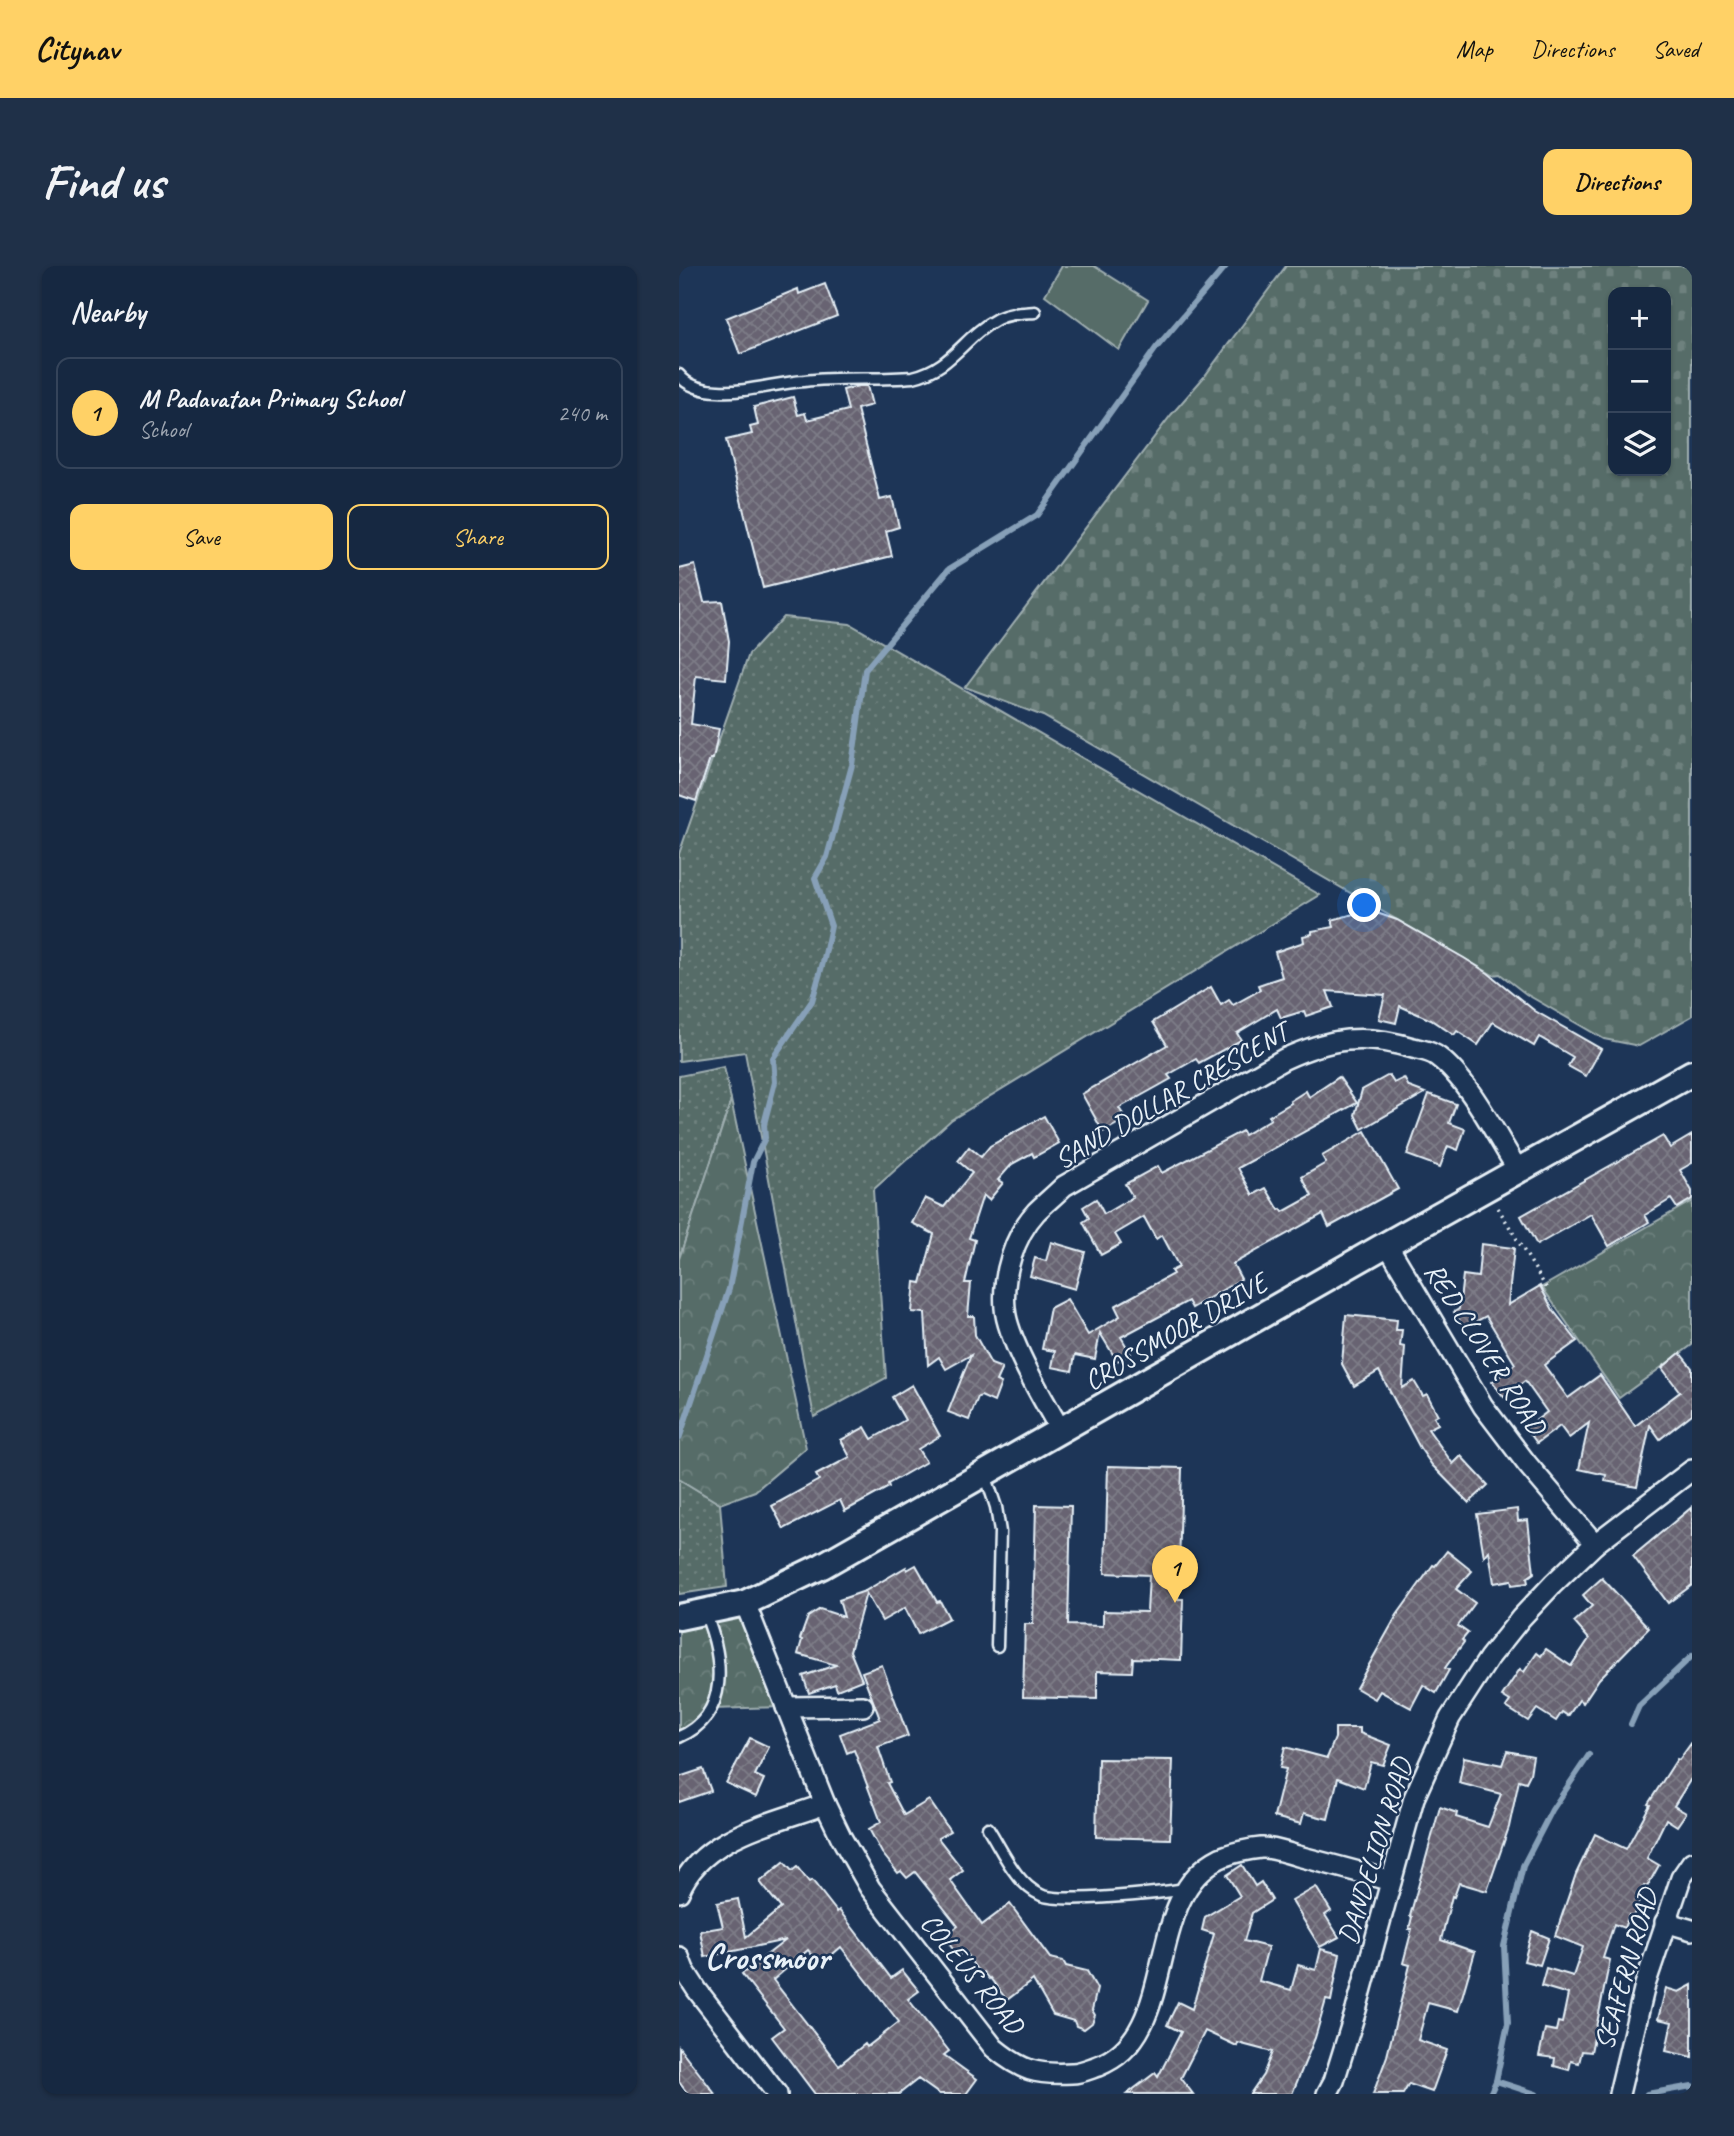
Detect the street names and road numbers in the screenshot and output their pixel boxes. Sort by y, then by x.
street label: SAND DOLLAR CRESCENT [1048,1011,1300,1177]
street label: RED CLOVER ROAD [1417,1256,1555,1442]
street label: CROSSMOOR DRIVE [1077,1263,1276,1398]
street label: DANDELION ROAD [1330,1752,1420,1948]
street label: SEAFERN ROAD [1586,1882,1666,2054]
street label: COLEUS ROAD [913,1906,1033,2042]

